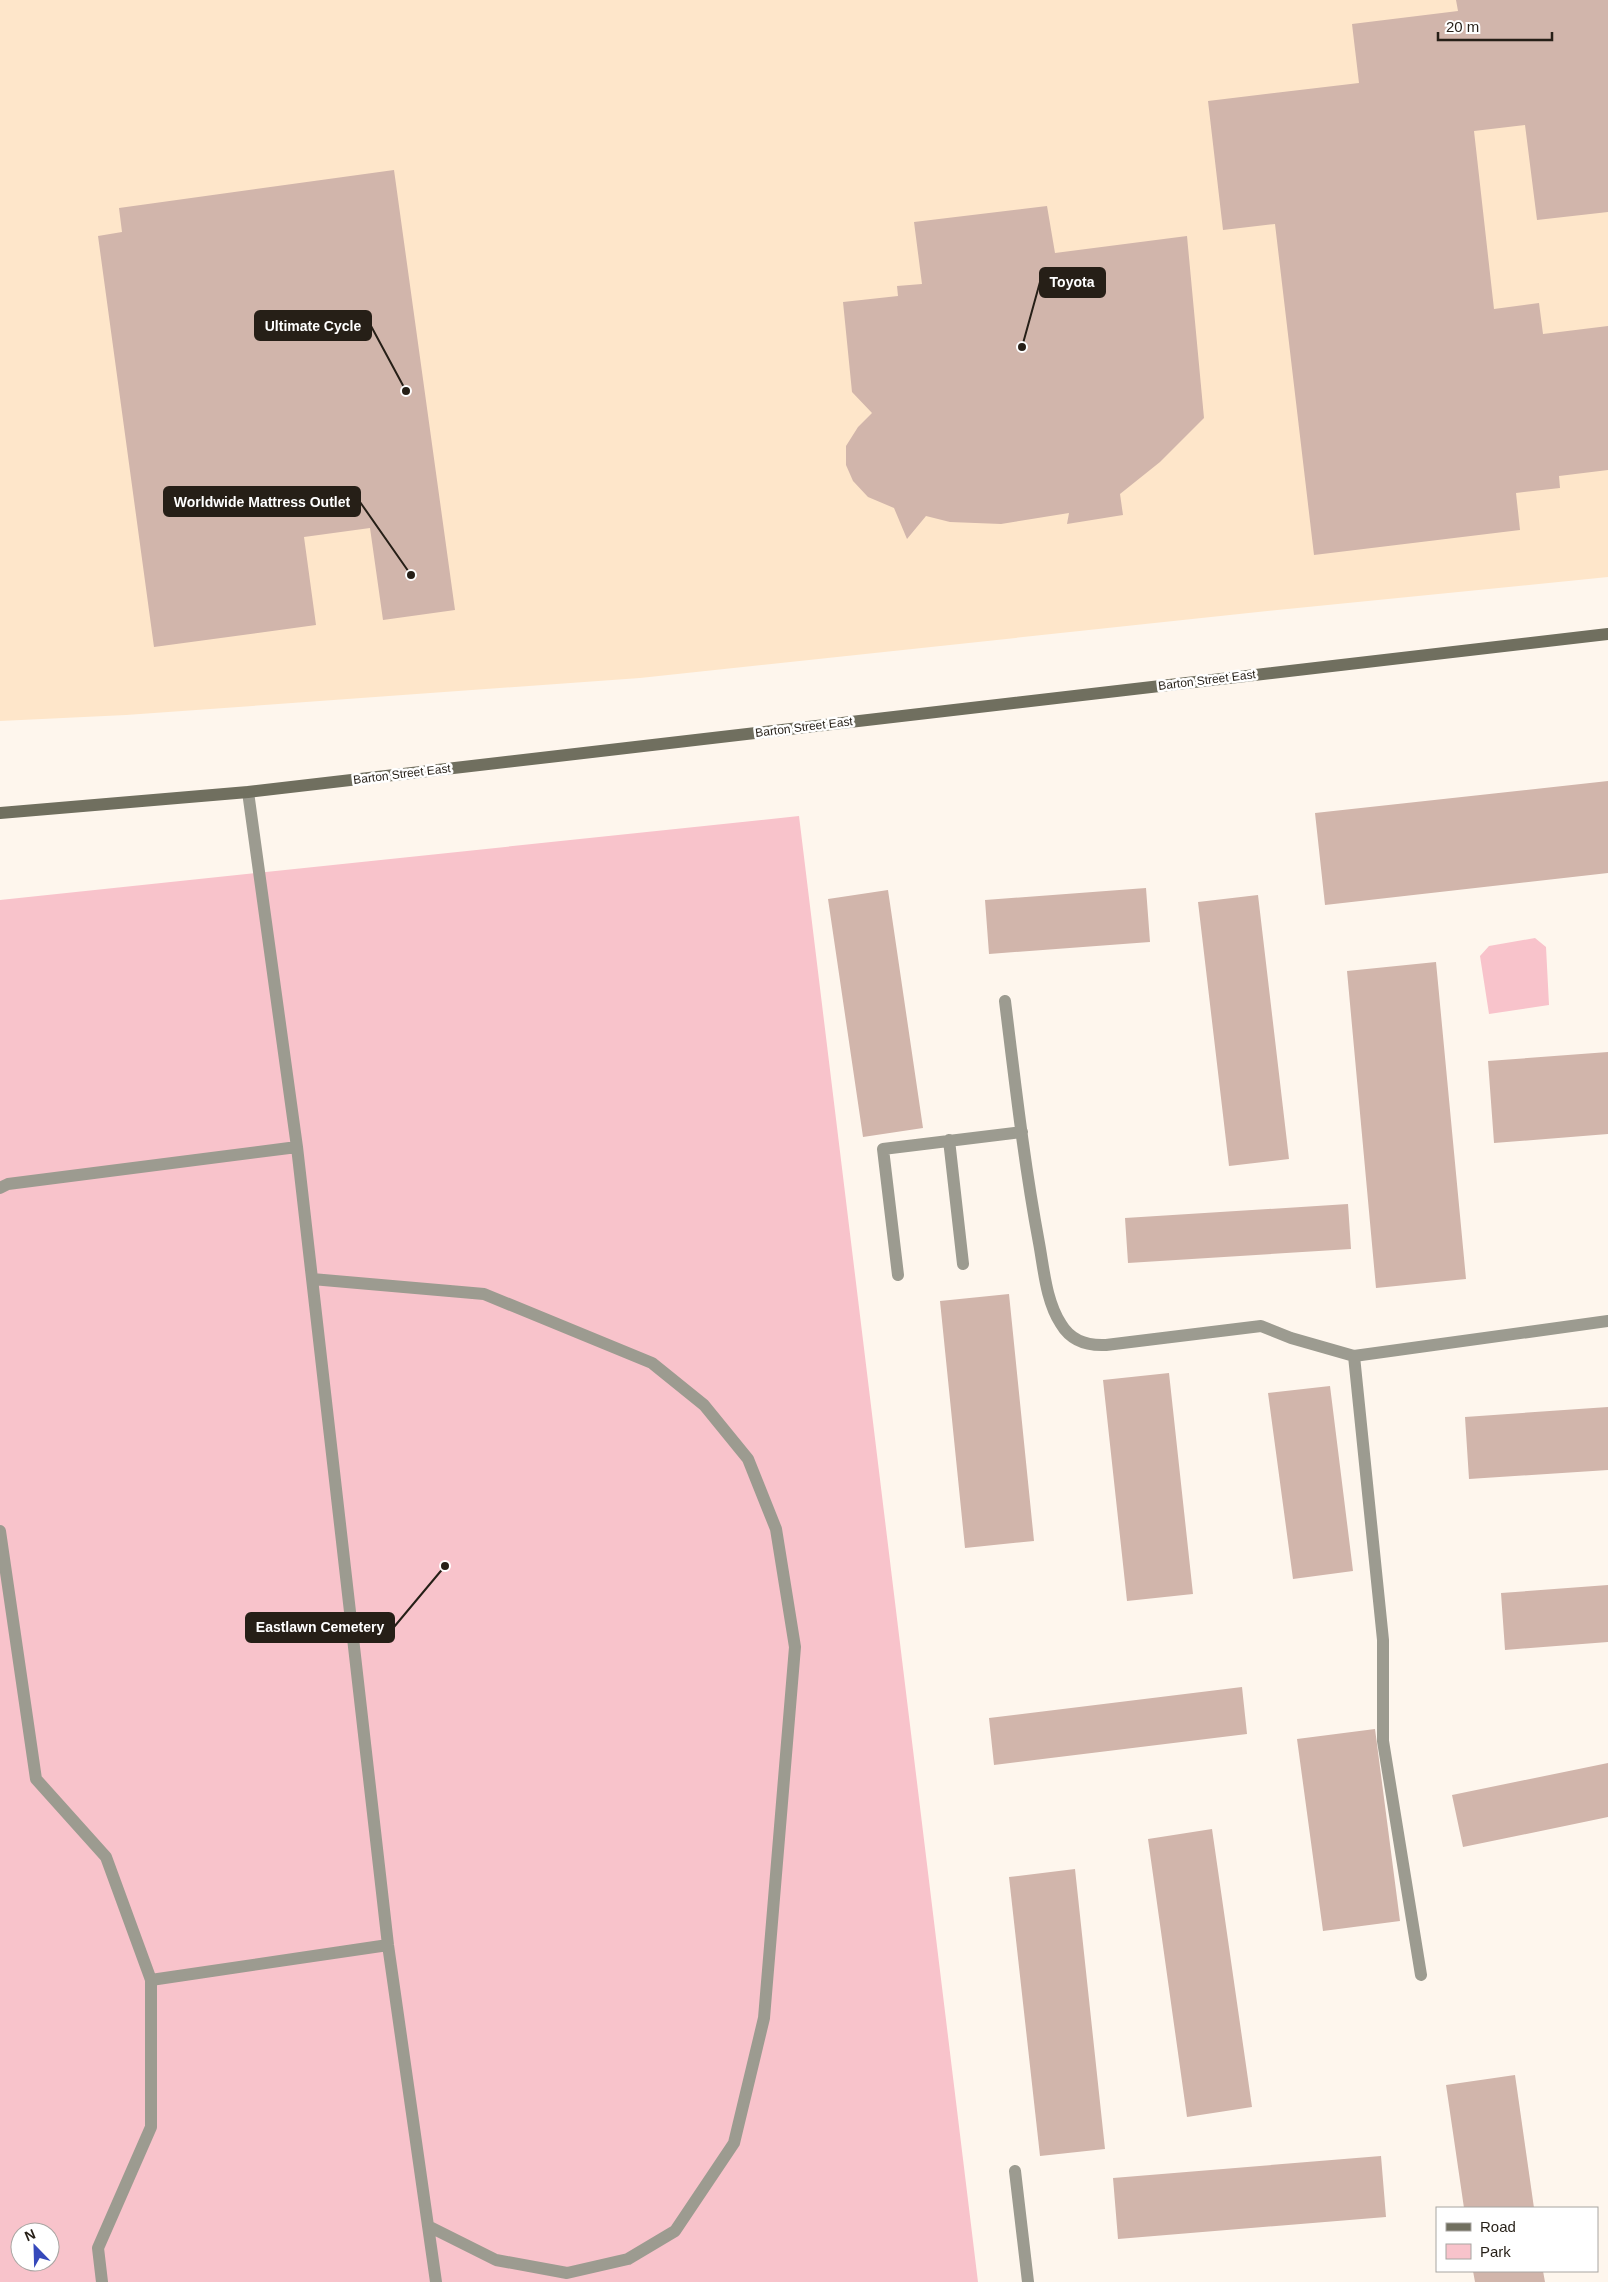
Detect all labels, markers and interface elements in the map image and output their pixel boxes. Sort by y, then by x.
scale bar [1438,10,1552,42]
text: 20 m [1446,18,1479,35]
callout: Toyota [1040,268,1105,297]
text: Toyota [1050,274,1095,290]
callout: Ultimate Cycle [255,311,371,340]
text: Ultimate Cycle [265,318,361,334]
callout: Worldwide Mattress Outlet [164,487,360,516]
text: Worldwide Mattress Outlet [174,494,350,510]
street label: Barton Street East [1157,667,1257,693]
street label: Barton Street East [754,714,854,740]
street label: Barton Street East [352,761,452,787]
callout: Eastlawn Cemetery [246,1613,394,1642]
text: Eastlawn Cemetery [256,1619,384,1635]
legend [1436,2207,1598,2272]
text: Road [1480,2218,1516,2235]
north arrow [10,2222,60,2272]
text: N [22,2226,38,2244]
text: Park [1480,2243,1511,2260]

